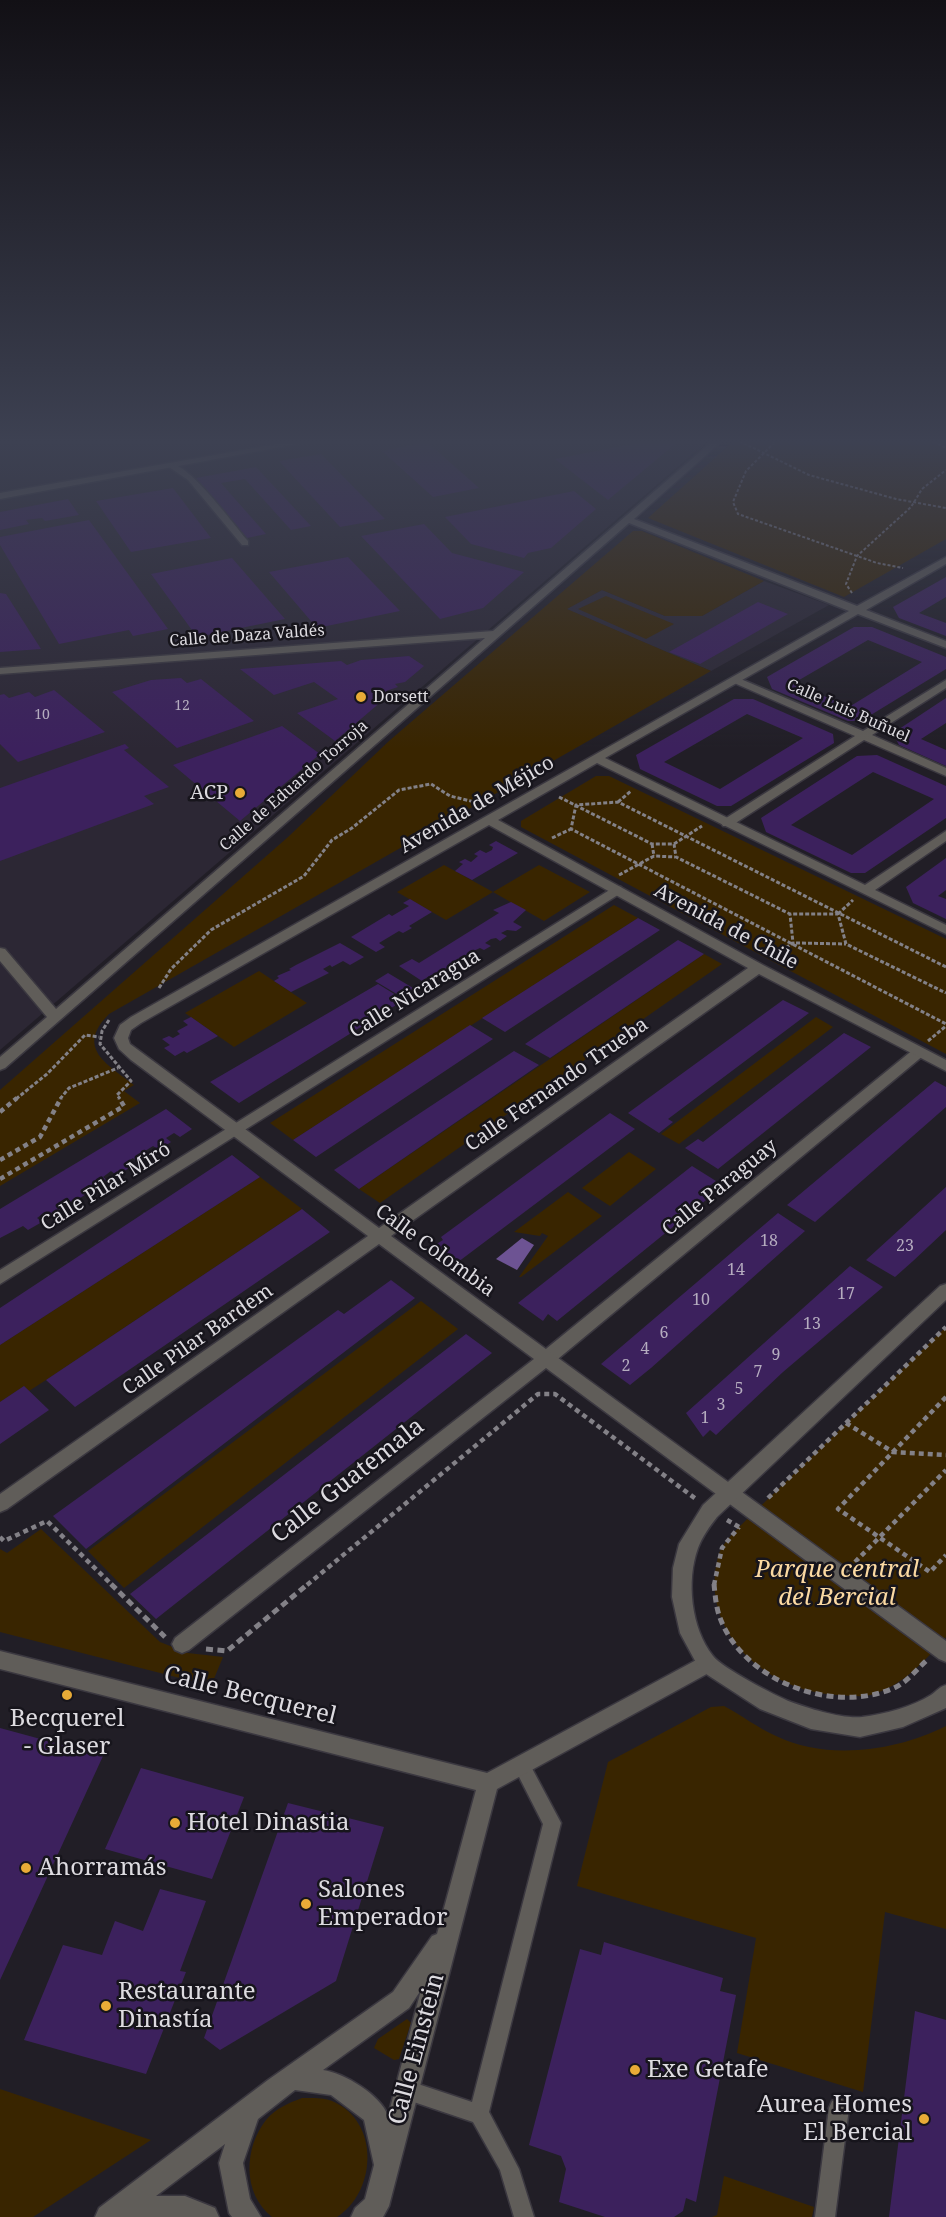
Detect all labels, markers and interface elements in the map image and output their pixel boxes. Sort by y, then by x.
street label: Calle de Daza Valdés [169,621,325,651]
street label: Calle Luis Buñuel [783,675,913,747]
place label: Dorsett [373,687,428,707]
marker: Dorsett [354,690,368,704]
house number: 12 [174,698,190,714]
house number: 10 [34,707,50,723]
street label: Calle de Eduardo Torroja [216,716,372,856]
street label: Avenida de Méjico [395,751,559,859]
place label: ACP [190,781,228,805]
marker: ACP [233,786,247,800]
street label: Avenida de Chile [650,879,802,975]
street label: Calle Nicaragua [345,944,485,1044]
street label: Calle Fernando Trueba [461,1013,653,1157]
street label: Calle Paraguay [658,1134,782,1242]
street label: Calle Pilar Miró [37,1137,175,1237]
street label: Calle Colombia [370,1199,500,1303]
house number: 18 [760,1231,778,1251]
house number: 23 [896,1236,914,1256]
house number: 14 [727,1260,745,1280]
street label: Calle Pilar Bardem [118,1279,278,1401]
house number: 17 [837,1284,855,1304]
house number: 10 [692,1290,710,1310]
house number: 13 [803,1314,821,1334]
house number: 6 [660,1323,668,1343]
house number: 4 [641,1339,649,1359]
house number: 9 [772,1345,780,1365]
house number: 2 [622,1356,630,1376]
house number: 7 [754,1362,762,1382]
house number: 5 [735,1379,743,1399]
house number: 3 [717,1395,725,1415]
house number: 1 [701,1408,709,1428]
street label: Calle Guatemala [266,1412,430,1550]
park label: Parque central del Bercial [755,1556,919,1612]
street label: Calle Becquerel [161,1661,339,1731]
marker: Becquerel - Glaser [60,1688,74,1702]
place label: Becquerel - Glaser [10,1705,124,1761]
place label: Hotel Dinastia [187,1809,349,1837]
marker: Hotel Dinastia [168,1816,182,1830]
place label: Ahorramás [38,1854,167,1882]
marker: Ahorramás [19,1861,33,1875]
place label: Salones Emperador [318,1876,447,1932]
marker: Salones Emperador [299,1897,313,1911]
street label: Calle Einstein [383,1970,451,2128]
place label: Restaurante Dinastía [118,1978,256,2034]
marker: Restaurante Dinastía [99,1999,113,2013]
place label: Exe Getafe [647,2056,769,2084]
marker: Exe Getafe [628,2063,642,2077]
place label: Aurea Homes El Bercial [757,2091,912,2147]
marker: Aurea Homes El Bercial [917,2112,931,2126]

